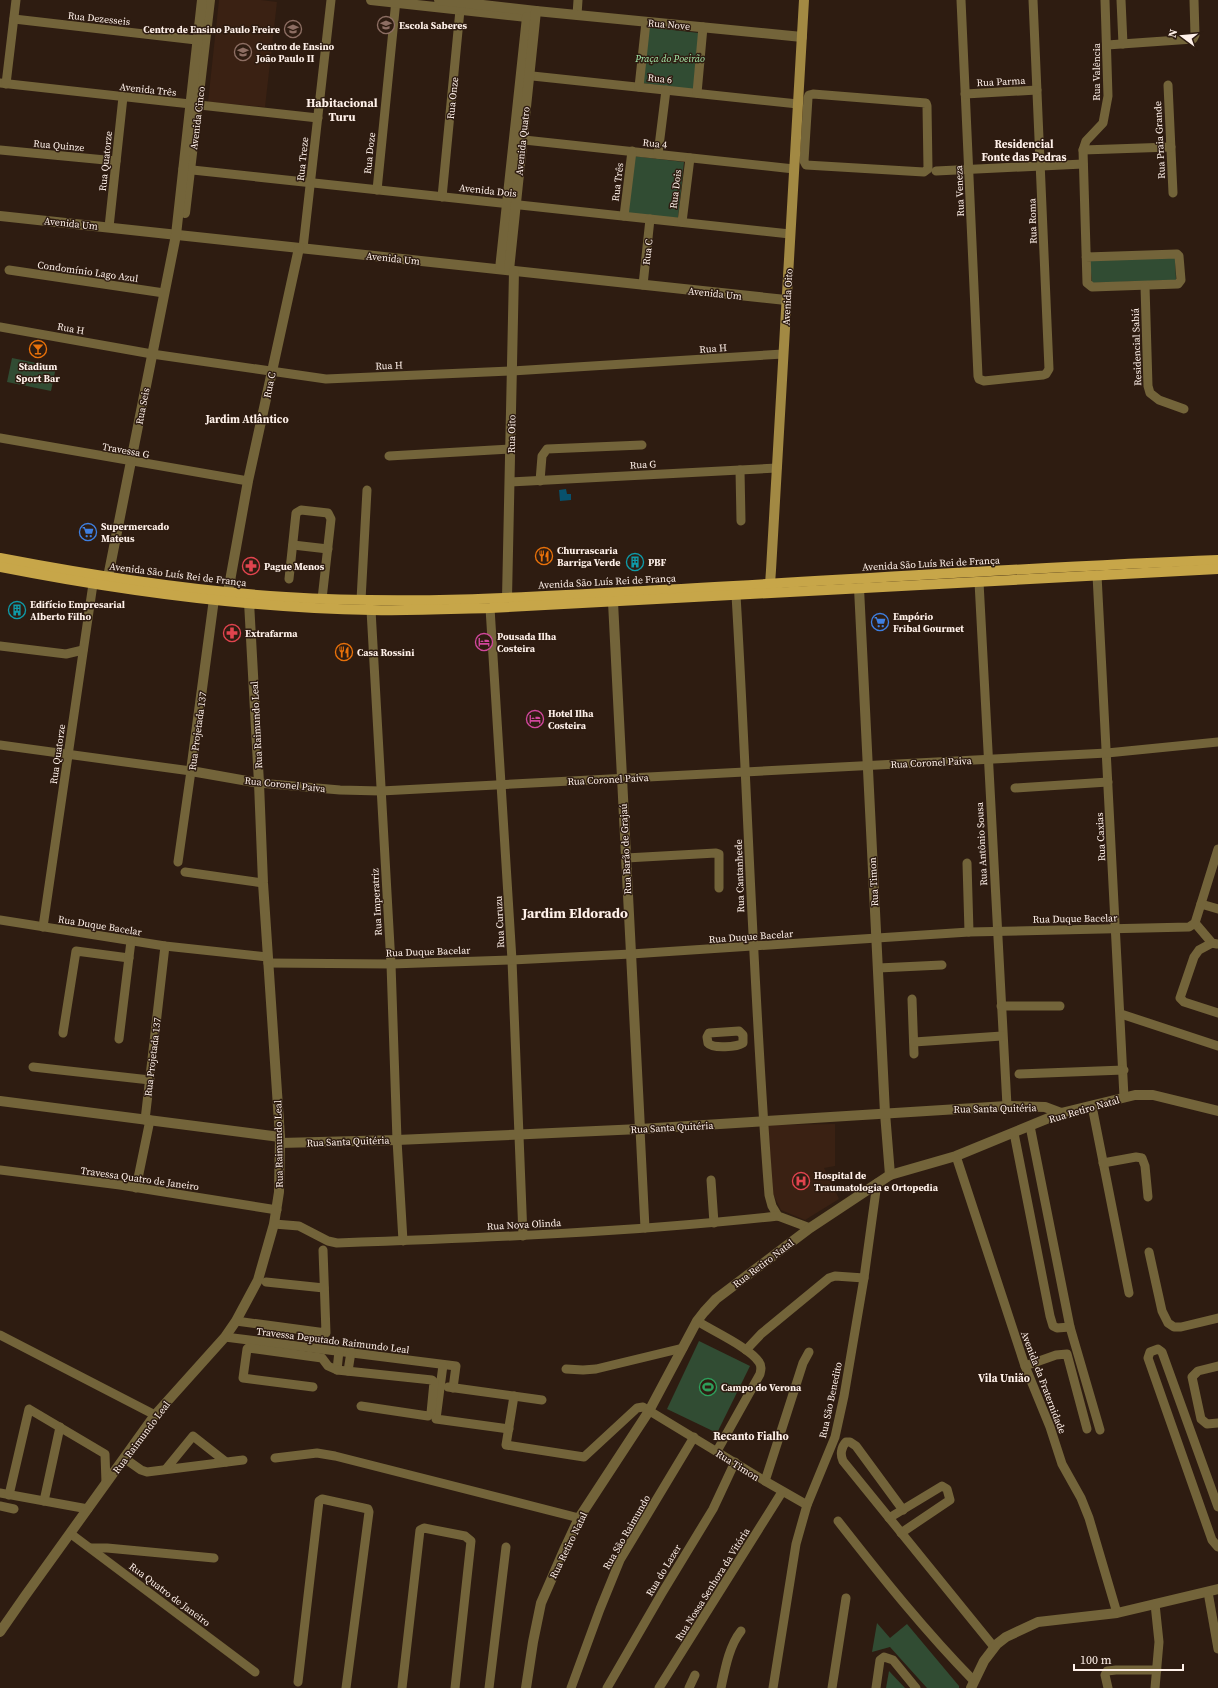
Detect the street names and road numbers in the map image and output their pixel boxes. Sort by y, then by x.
street label: Rua Dezesseis [67,9,131,28]
street label: Rua Nove [647,16,691,33]
street label: Rua Valência [1090,42,1103,101]
street label: Rua 6 [647,71,673,86]
street label: Rua Parma [976,74,1027,89]
street label: Rua Onze [444,76,461,120]
street label: Avenida Três [119,80,177,99]
street label: Avenida Cinco [187,85,208,150]
street label: Rua Praia Grande [1151,101,1168,179]
street label: Avenida Quatro [512,106,533,176]
street label: Rua Quatorze [96,130,115,192]
street label: Rua Doze [361,132,378,175]
street label: Rua Treze [294,136,311,182]
street label: Rua 4 [642,136,668,151]
street label: Rua Quinze [33,137,85,154]
street label: Rua Três [609,162,626,202]
street label: Rua Veneza [952,164,967,217]
street label: Rua Dois [667,169,684,209]
street label: Avenida Dois [458,181,517,200]
street label: Rua Roma [1025,197,1040,244]
street label: Avenida Um [43,214,98,233]
street label: Rua C [640,238,655,266]
street label: Avenida Um [365,249,420,268]
street label: Condomínio Lago Azul [37,258,139,285]
street label: Avenida Oito [780,268,796,326]
street label: Avenida Um [687,284,742,303]
street label: Residencial Sabiá [1129,307,1144,386]
street label: Rua H [56,320,86,337]
street label: Rua H [699,341,727,356]
street label: Rua H [375,359,403,372]
street label: Rua C [260,371,279,399]
street label: Rua Seis [133,387,152,426]
street label: Rua Oito [505,414,518,453]
street label: Travessa G [101,440,151,461]
street label: Rua G [629,457,657,472]
street label: Avenida São Luís Rei de França [862,553,1001,574]
street label: Avenida São Luís Rei de França [109,560,248,589]
street label: Avenida São Luís Rei de França [538,571,677,592]
street label: Rua Raimundo Leal [248,681,265,769]
street label: Rua Projetada 137 [186,691,209,771]
street label: Rua Quatorze [47,723,68,785]
street label: Rua Coronel Paiva [890,754,973,771]
street label: Rua Coronel Paiva [567,771,650,788]
street label: Rua Coronel Paiva [244,774,327,795]
street label: Rua Antônio Sousa [973,801,990,886]
street label: Rua Barão de Grajaú [617,803,634,895]
street label: Rua Caxias [1093,812,1108,862]
street label: Rua Cantanhede [732,839,747,913]
street label: Rua Timon [866,857,881,907]
street label: Rua Imperatriz [368,868,385,936]
street label: Rua Curuzu [492,895,507,948]
street label: Rua Duque Bacelar [1033,911,1118,926]
street label: Rua Duque Bacelar [57,912,143,939]
street label: Rua Duque Bacelar [708,927,794,946]
street label: Rua Duque Bacelar [386,944,471,959]
street label: Rua Projetada 137 [141,1017,164,1097]
street label: Rua Retiro Natal [1047,1093,1121,1126]
street label: Rua Raimundo Leal [271,1100,286,1188]
street label: Rua Santa Quitéria [953,1101,1038,1116]
street label: Rua Santa Quitéria [630,1119,715,1136]
street label: Rua Santa Quitéria [306,1134,391,1149]
street label: Travessa Quatro de Janeiro [80,1164,200,1193]
street label: Rua Nova Olinda [487,1216,562,1233]
street label: Rua Retiro Natal [730,1236,796,1291]
street label: Travessa Deputado Raimundo Leal [256,1325,410,1356]
street label: Avenida da Fraternidade [1018,1329,1069,1435]
street label: Rua São Benedito [816,1360,845,1439]
street label: Rua Raimundo Leal [110,1398,173,1476]
street label: Rua Timon [714,1447,762,1484]
street label: Rua São Raimundo [600,1492,653,1572]
street label: Rua Retiro Natal [547,1510,590,1581]
street label: Rua Nossa Senhora da Vitória [672,1525,753,1643]
street label: Rua do Lazer [643,1541,684,1599]
street label: Rua Quatro de Janeiro [127,1560,213,1629]

